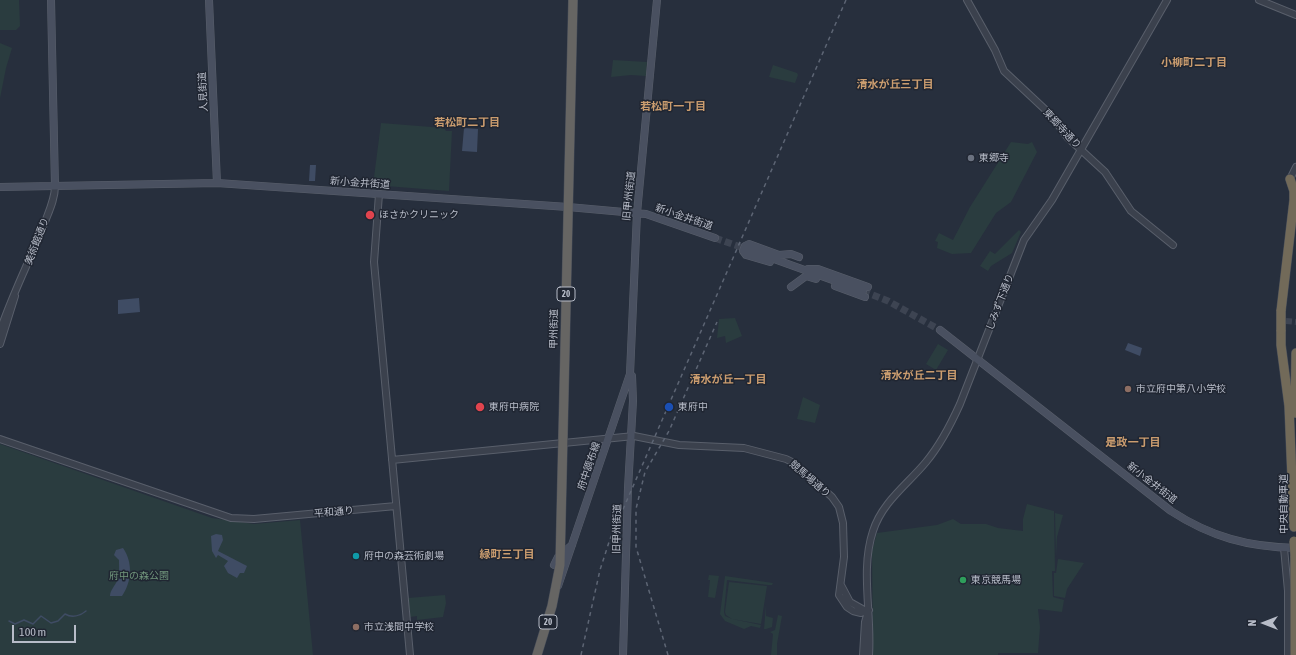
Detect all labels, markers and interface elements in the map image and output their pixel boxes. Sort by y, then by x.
district label: 小柳町二丁目 [1161,56,1227,70]
street label: 人見街道 [196,72,210,112]
district label: 清水が丘三丁目 [857,78,933,92]
district label: 若松町一丁目 [640,100,706,114]
street label: 東郷寺通り [1041,107,1083,151]
district label: 若松町二丁目 [434,116,500,130]
place label: 東郷寺 [979,152,1009,164]
marker: 東郷寺 [966,153,976,163]
street label: 旧甲州街道 [620,171,638,221]
street label: 新小金井街道 [330,175,390,191]
street label: 新小金井街道 [654,202,714,232]
marker: ほさかクリニック [364,209,376,221]
place label: ほさかクリニック [379,209,459,221]
street label: 美術館通り [22,216,52,266]
street label: しみず下通り [984,272,1016,332]
road number: 20 [557,287,575,301]
street label: 甲州街道 [548,309,560,349]
district label: 清水が丘二丁目 [881,369,957,383]
district label: 清水が丘一丁目 [690,373,766,387]
place label: 市立府中第八小学校 [1136,383,1226,395]
marker: 市立府中第八小学校 [1123,384,1133,394]
marker: 東府中病院 [474,401,486,413]
place label: 東府中病院 [489,401,539,413]
marker: 東府中 [663,401,675,413]
place label: 東府中 [678,401,708,413]
district label: 是政一丁目 [1106,436,1160,450]
street label: 府中調布線 [575,440,603,492]
street label: 競馬場通り [787,458,833,500]
street label: 新小金井街道 [1125,460,1179,506]
street label: 中央自動車道 [1278,474,1290,534]
street label: 平和通り [314,504,354,520]
street label: 旧甲州街道 [611,504,623,554]
district label: 緑町三丁目 [480,548,534,562]
place label: 府中の森芸術劇場 [364,550,444,562]
marker: 府中の森芸術劇場 [351,551,361,561]
park label: 府中の森公園 [109,570,169,582]
place label: 東京競馬場 [971,574,1021,586]
marker: 東京競馬場 [958,575,968,585]
north arrow [1244,603,1284,643]
road number: 20 [539,615,557,629]
scale bar [14,617,78,643]
text: N [1246,620,1258,626]
place label: 市立浅間中学校 [364,621,434,633]
marker: 市立浅間中学校 [351,622,361,632]
text: 100 m [19,625,46,639]

